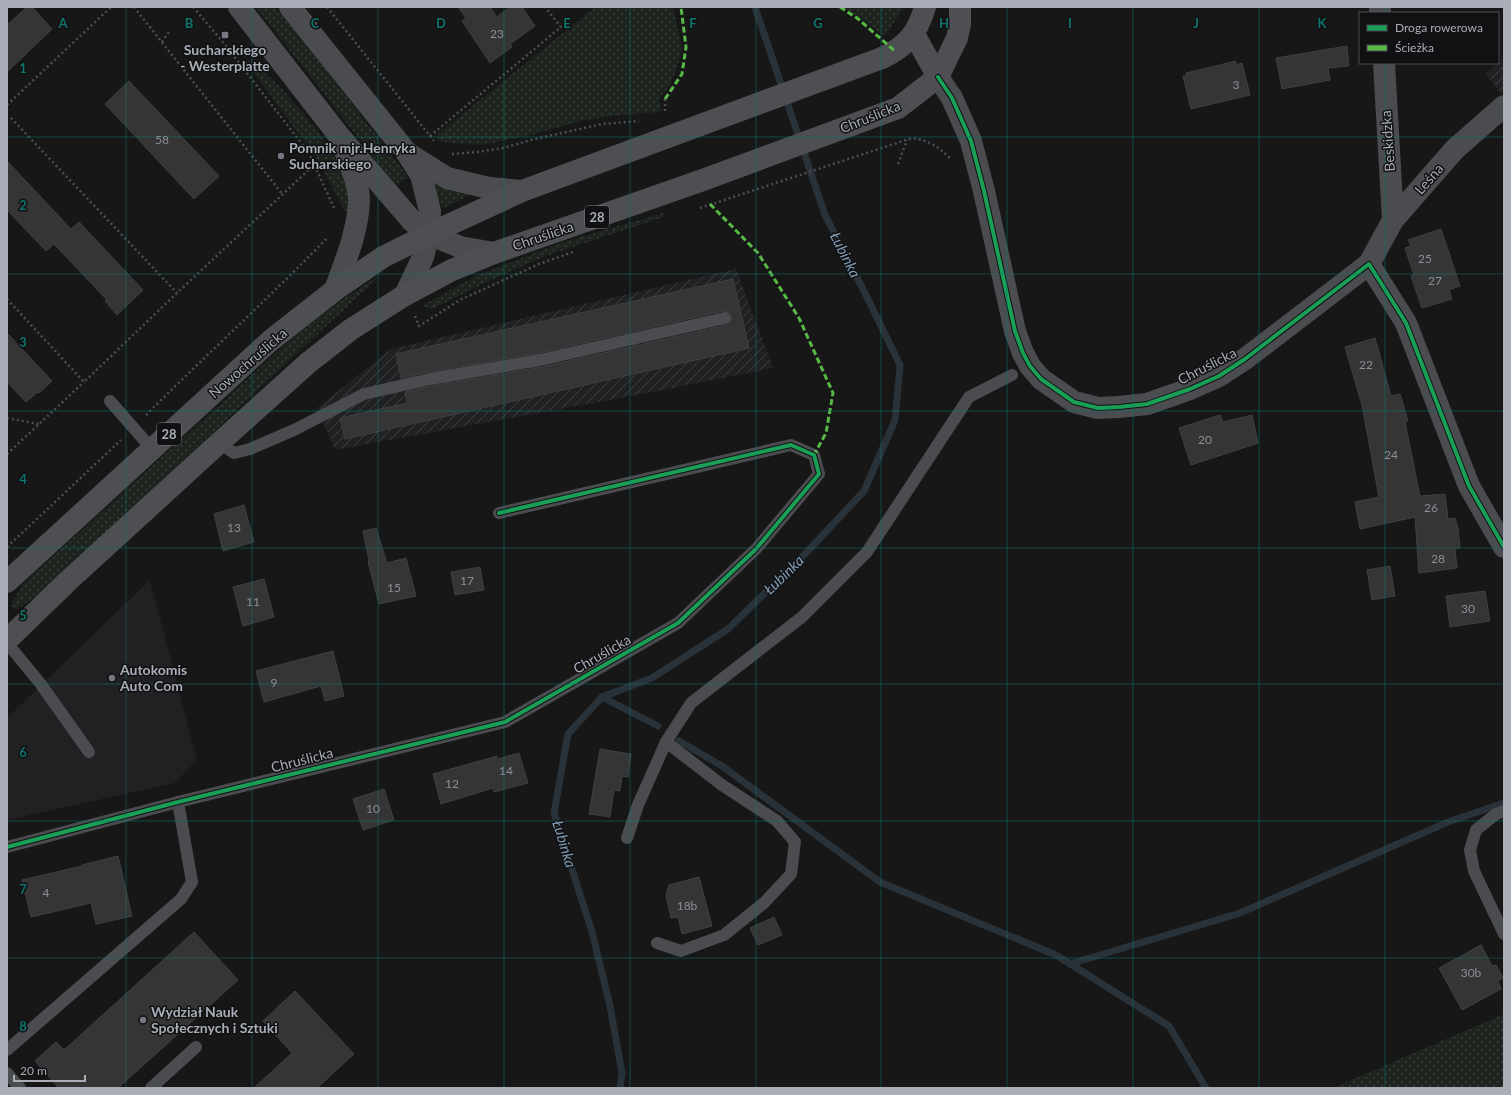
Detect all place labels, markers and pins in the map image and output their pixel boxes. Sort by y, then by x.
marker: Sucharskiego - Westerplatte [220,30,230,40]
place label: Sucharskiego - Westerplatte [180,41,270,74]
place label: Pomnik mjr.Henryka Sucharskiego [289,139,416,172]
marker: Pomnik mjr.Henryka Sucharskiego [276,151,286,161]
place label: Autokomis Auto Com [119,661,187,694]
marker: Autokomis Auto Com [107,673,117,683]
place label: Wydział Nauk Społecznych i Sztuki [151,1003,278,1036]
marker: Wydział Nauk Społecznych i Sztuki [138,1015,148,1025]

